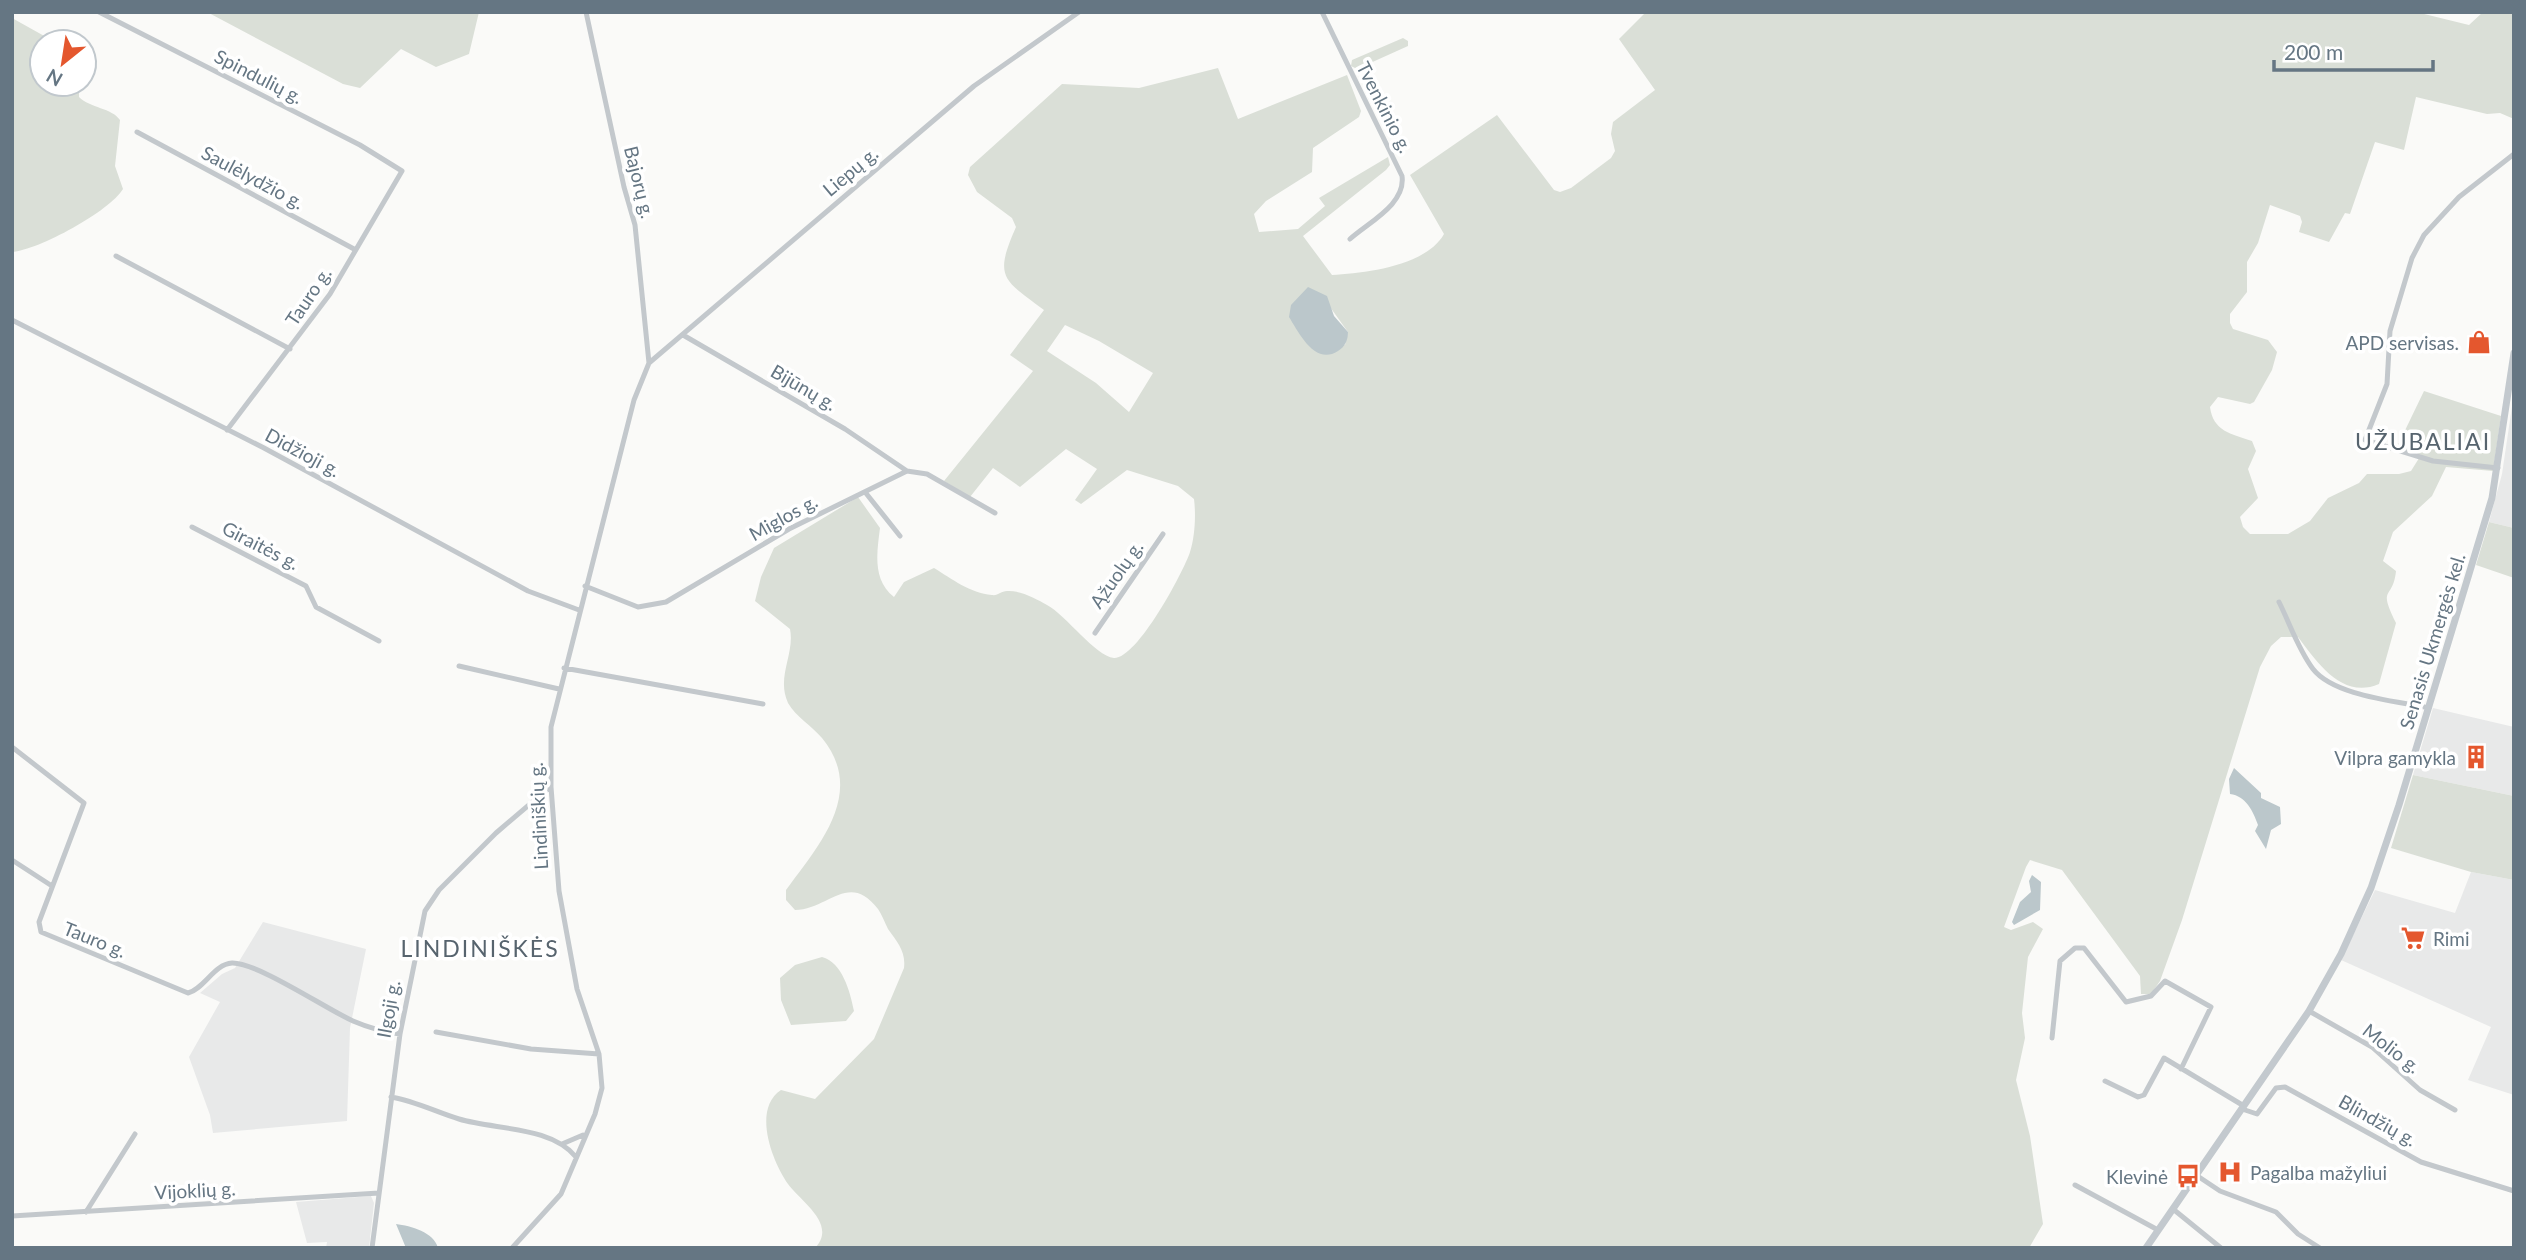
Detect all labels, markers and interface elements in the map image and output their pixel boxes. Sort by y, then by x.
north arrow [28,28,98,98]
scale bar [2274,28,2433,72]
text: 200 m [2284,39,2343,64]
street label: Spindulių g. [211,44,307,108]
street label: Tvenkinio g. [1352,58,1418,156]
text: N [42,65,66,92]
street label: Saulėlydžio g. [198,140,308,214]
street label: Liepų g. [818,141,882,201]
street label: Bajorų g. [620,143,660,221]
street label: Tauro g. [280,262,336,330]
shop icon: APD servisas. [2465,328,2493,356]
place label: APD servisas. [2345,331,2459,354]
street label: Bijūnų g. [767,359,841,415]
street label: Didžioji g. [262,423,344,481]
district label: UŽUBALIAI [2355,427,2491,455]
street label: Miglos g. [745,489,821,545]
street label: Giraitės g. [219,516,303,574]
street label: Ąžuolų g. [1084,536,1148,612]
street label: Senasis Ukmergės kel. [2394,550,2470,732]
building icon: Vilpra gamykla [2462,743,2490,771]
place label: Vilpra gamykla [2334,746,2456,769]
street label: Lindiniškių g. [524,762,552,870]
street label: Tauro g. [60,916,130,962]
supermarket icon: Rimi [2399,924,2427,952]
place label: Rimi [2433,927,2470,950]
district label: LINDINIŠKĖS [400,934,560,962]
street label: Ilgoji g. [372,978,404,1040]
street label: Molio g. [2358,1018,2426,1078]
street label: Blindžių g. [2335,1089,2421,1151]
hospital icon: Pagalba mažyliui [2216,1158,2244,1186]
place label: Pagalba mažyliui [2250,1161,2387,1184]
bus stop icon: Klevinė [2174,1162,2202,1190]
place label: Klevinė [2106,1165,2168,1188]
street label: Vijoklių g. [154,1176,236,1204]

